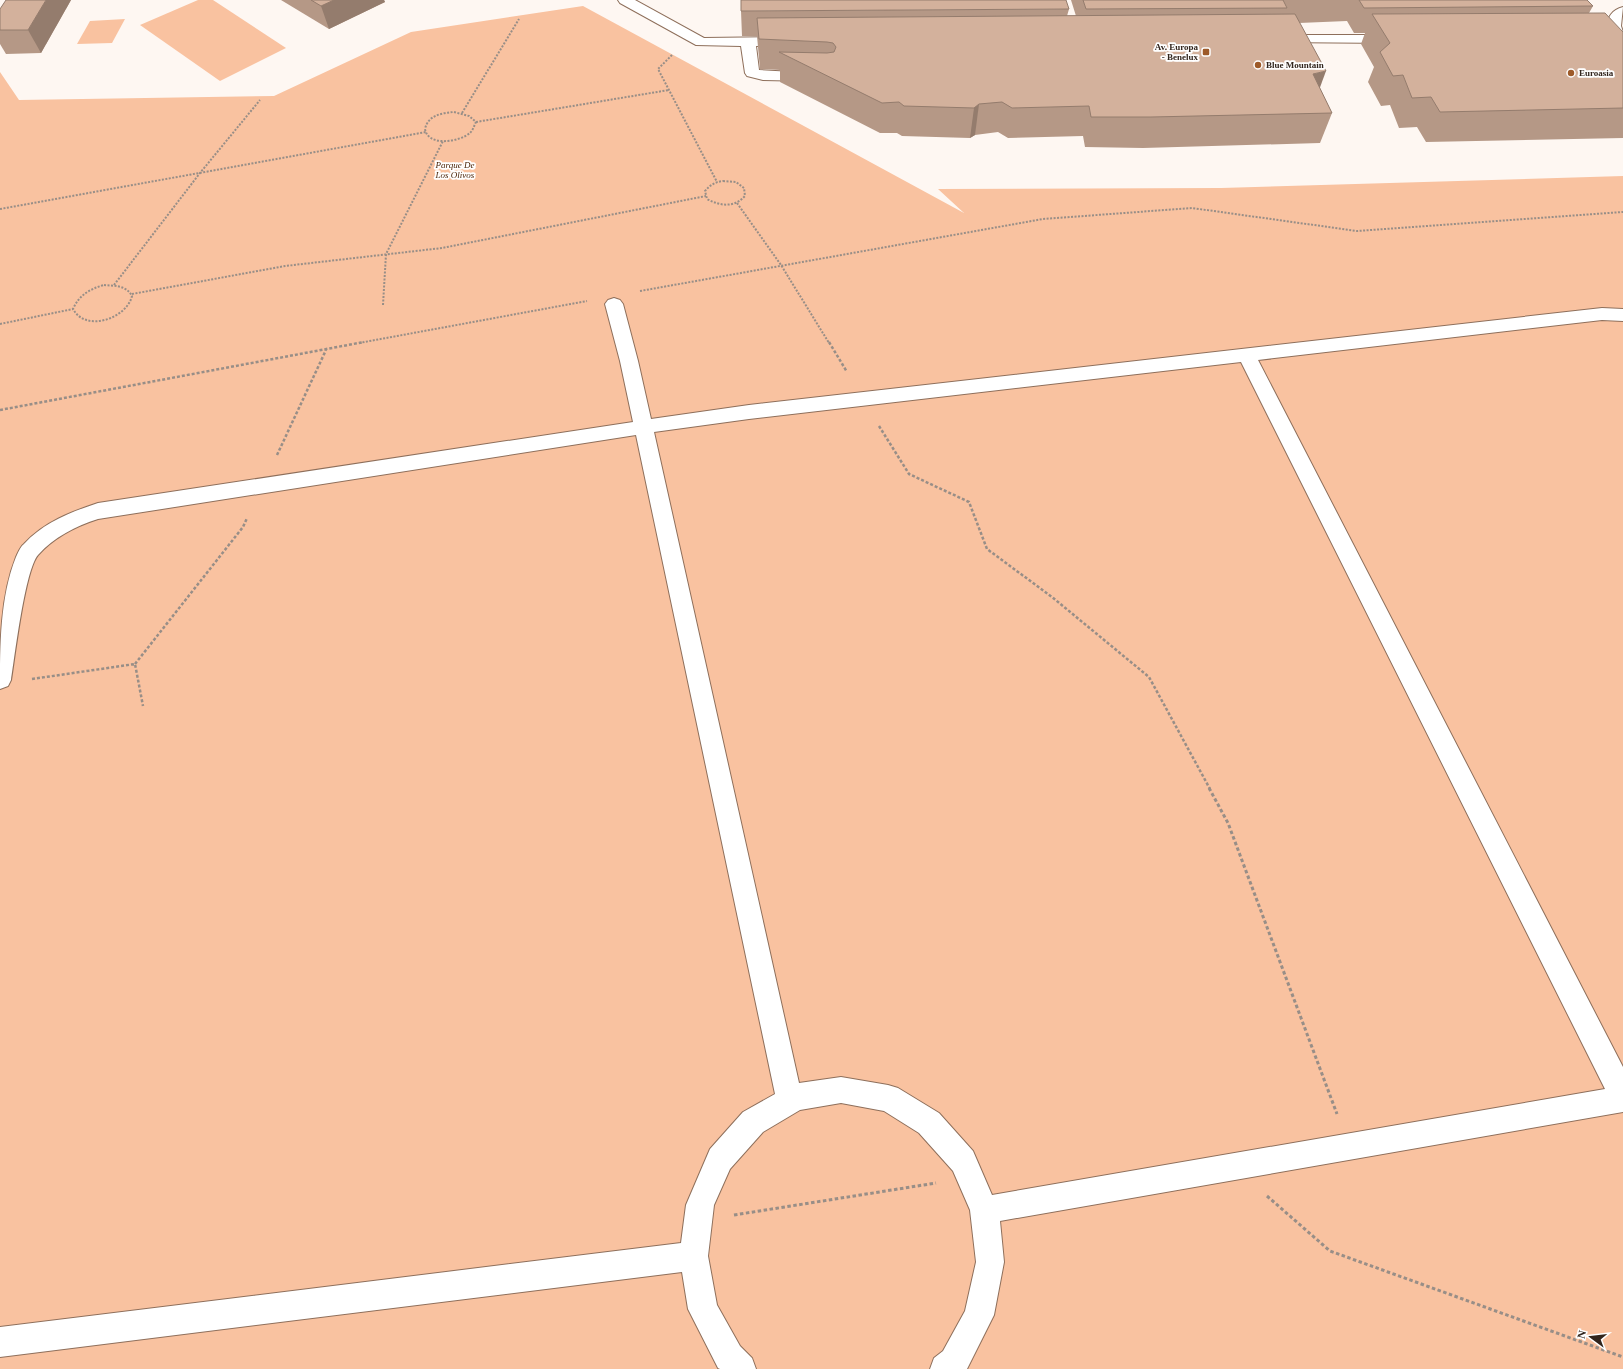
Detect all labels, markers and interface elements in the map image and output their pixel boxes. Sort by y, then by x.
place label: Av. Europa - Benelux [1155,42,1198,62]
marker: Av. Europa - Benelux [1201,47,1211,57]
marker: Blue Mountain [1253,60,1263,70]
place label: Blue Mountain [1266,60,1324,70]
marker: Euroasia [1566,68,1576,78]
place label: Euroasia [1579,68,1614,78]
park label: Parque De Los Olivos [435,160,475,180]
north arrow [1571,1317,1611,1357]
text: N [1575,1329,1588,1340]

